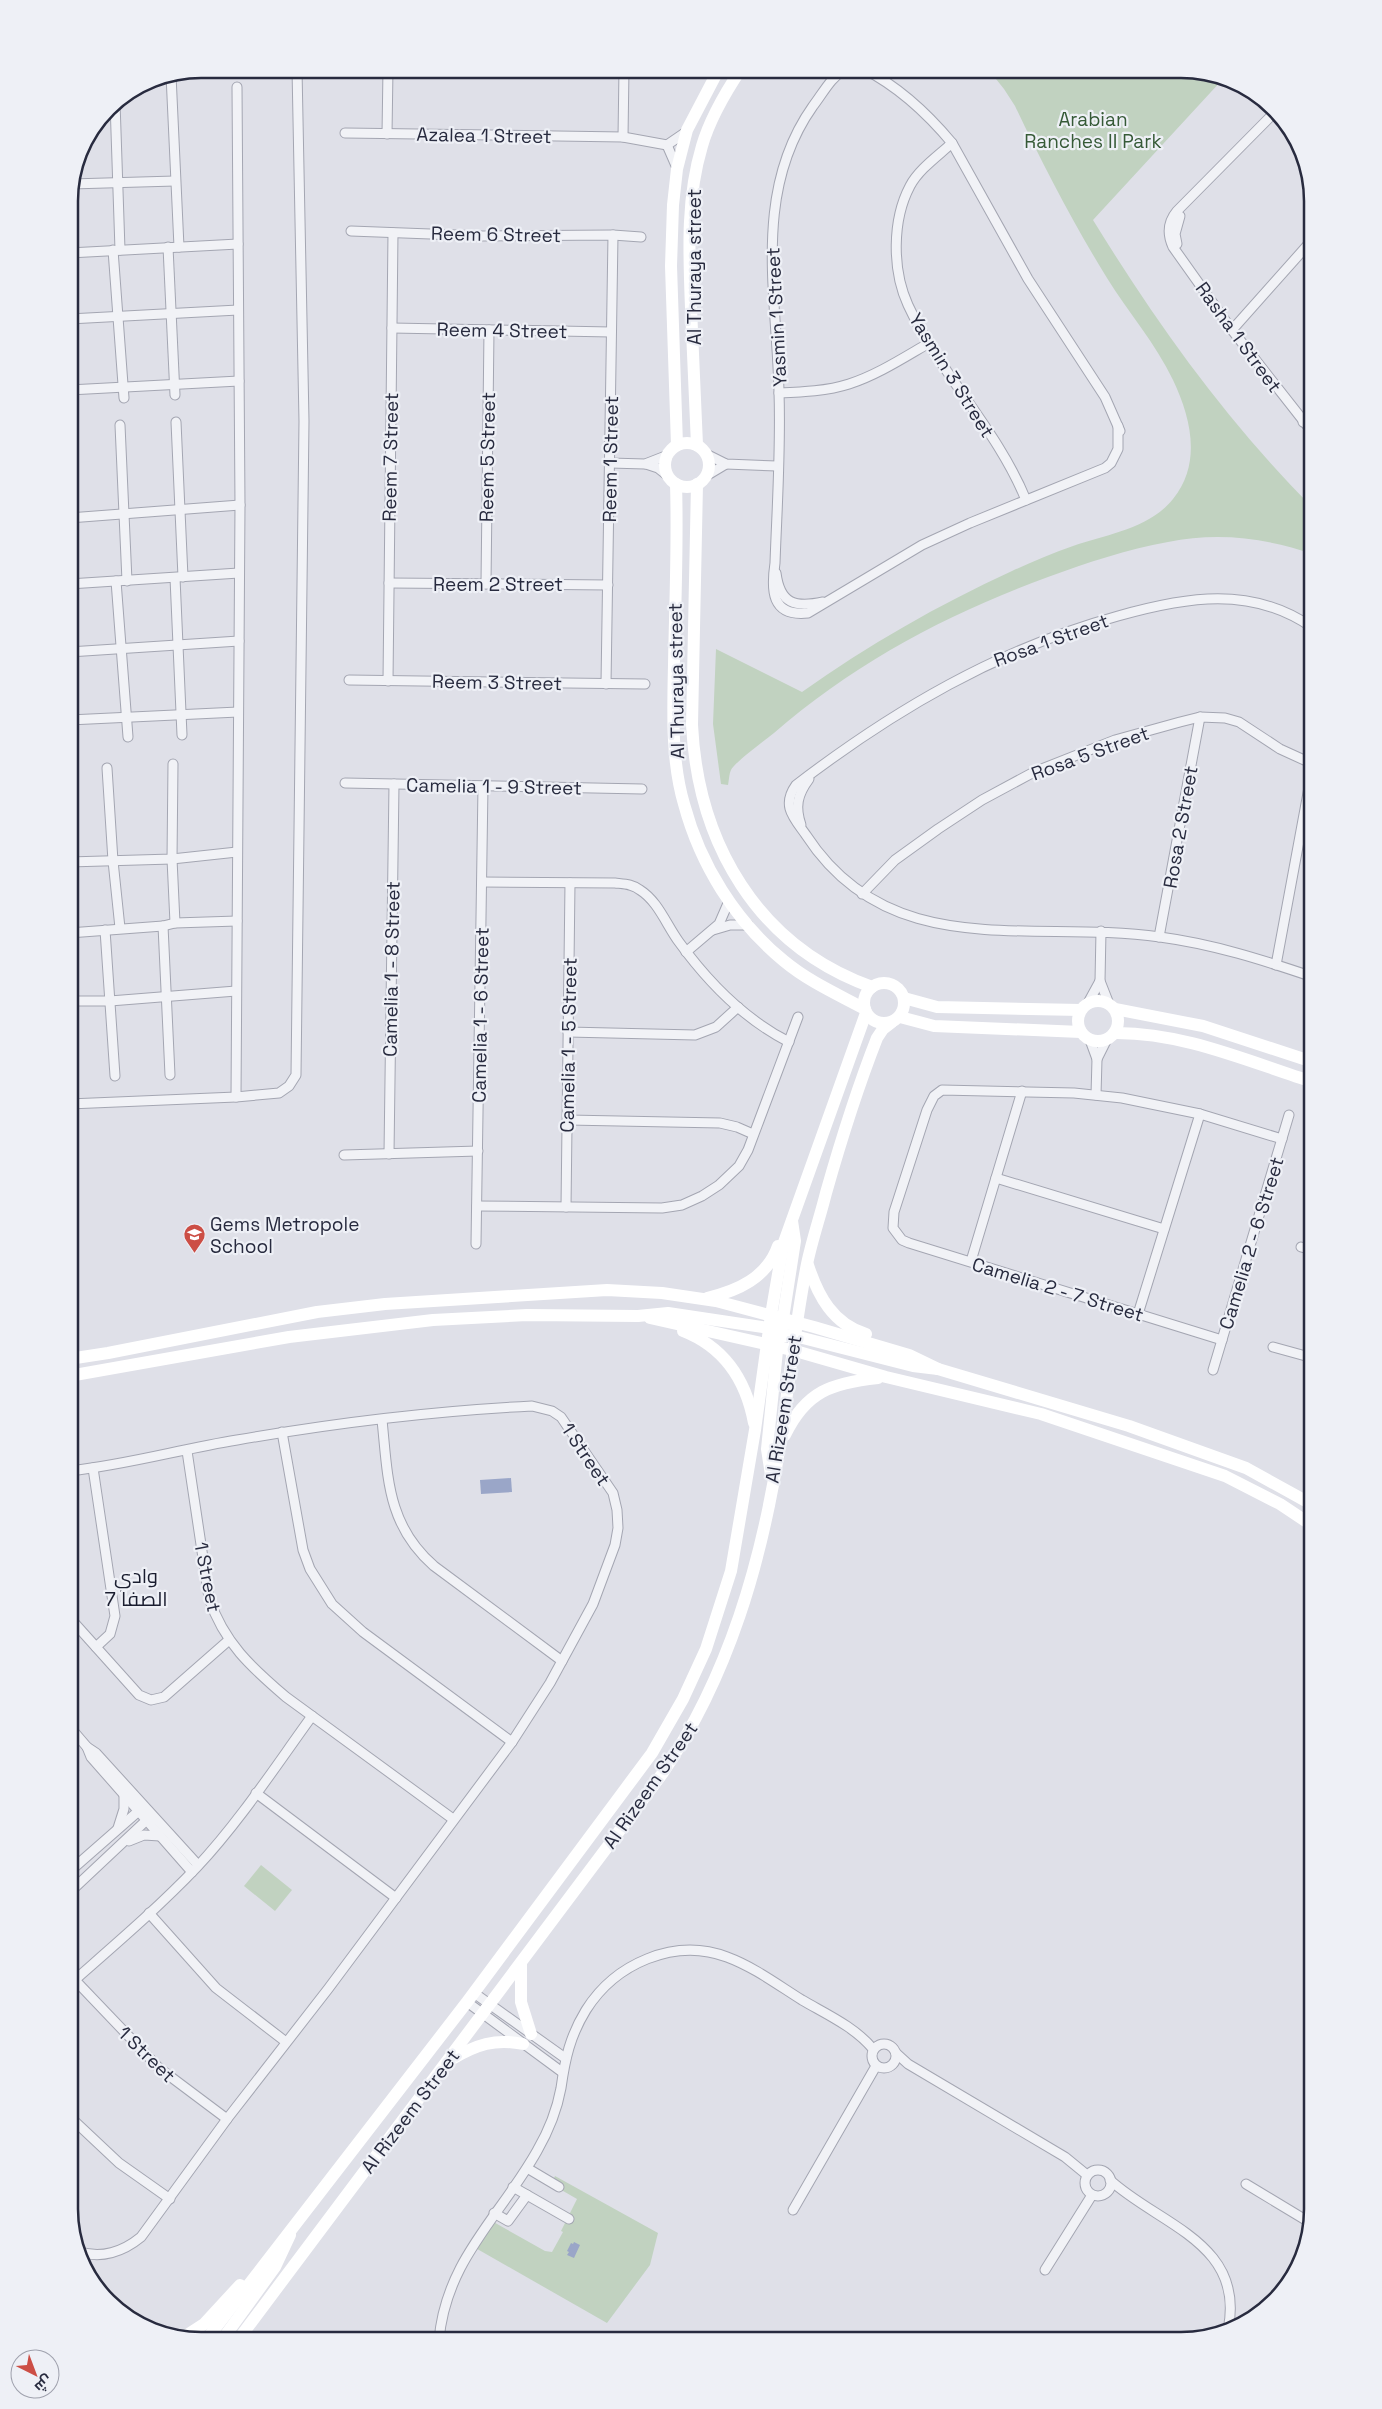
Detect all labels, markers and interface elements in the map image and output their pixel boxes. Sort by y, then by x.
park label: Arabian Ranches II Park [1024,107,1162,154]
street label: Azalea 1 Street [416,122,552,149]
street label: Al Thuraya street [682,189,707,345]
street label: Reem 6 Street [431,221,561,248]
street label: Yasmin 1 Street [760,247,793,387]
street label: Rasha 1 Street [1190,277,1287,398]
street label: Yasmin 3 Street [903,308,1000,442]
street label: Reem 4 Street [437,317,567,344]
street label: Reem 7 Street [377,392,404,522]
street label: Reem 5 Street [474,392,501,522]
street label: Reem 1 Street [597,396,624,523]
street label: Reem 2 Street [433,572,563,597]
street label: Al Thuraya street [663,603,690,759]
street label: Rosa 1 Street [990,608,1112,673]
street label: Reem 3 Street [432,669,562,696]
street label: Rosa 5 Street [1028,721,1153,786]
street label: Rosa 2 Street [1157,764,1204,890]
street label: Camelia 1 - 9 Street [406,772,582,801]
street label: Camelia 1 - 8 Street [377,881,406,1057]
street label: Camelia 1 - 6 Street [466,927,495,1103]
street label: Camelia 1 - 5 Street [554,957,583,1133]
street label: Camelia 2 - 6 Street [1213,1154,1290,1332]
place label: Gems Metropole School [210,1212,360,1259]
school or university icon: Gems Metropole School [182,1223,206,1254]
street label: Camelia 2 - 7 Street [969,1251,1147,1327]
street label: Al Rizeem Street [759,1333,808,1485]
street label: 1 Street [555,1418,616,1491]
street label: 1 Street [188,1540,227,1614]
district label: وادي الصفا 7 [104,1563,168,1612]
street label: Al Rizeem Street [597,1717,704,1854]
street label: 1 Street [112,2021,181,2088]
street label: Al Rizeem Street [355,2044,465,2179]
north arrow [10,2349,60,2399]
text: ش [31,2371,56,2396]

